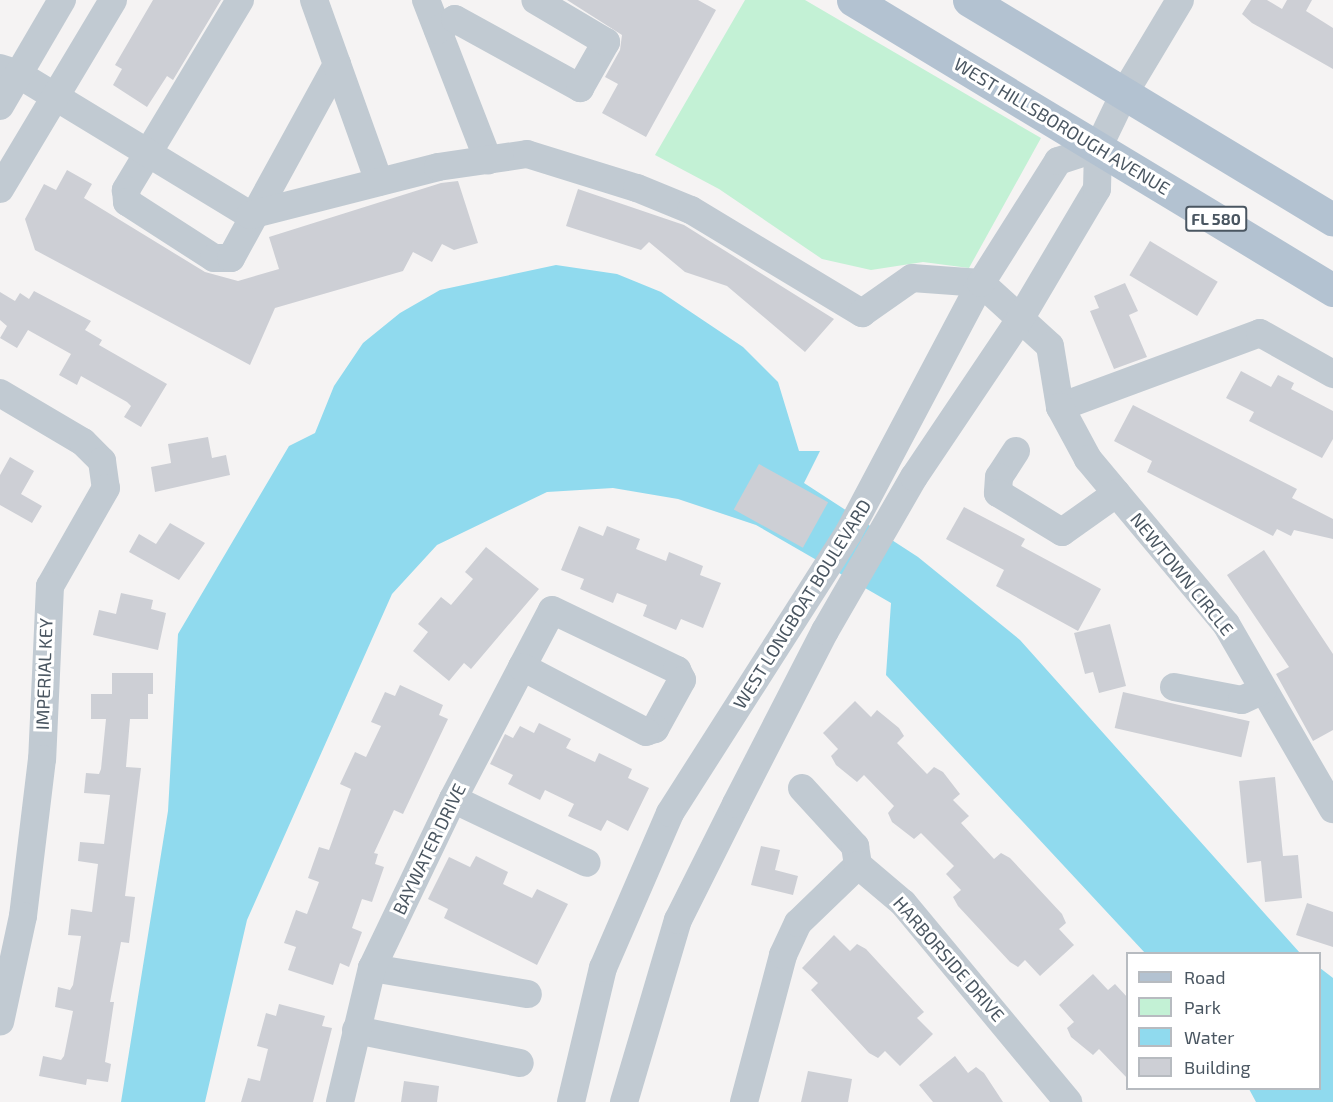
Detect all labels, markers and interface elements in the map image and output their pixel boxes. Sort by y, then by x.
street label: WEST HILLSBOROUGH AVENUE [950,53,1174,199]
road number: FL 580 [1184,206,1248,232]
street label: WEST LONGBOAT BOULEVARD [728,495,876,713]
street label: NEWTOWN CIRCLE [1126,508,1238,640]
street label: IMPERIAL KEY [31,617,57,731]
street label: BAYWATER DRIVE [388,780,470,918]
street label: HARBORSIDE DRIVE [889,892,1009,1026]
legend [1126,952,1321,1090]
text: Road [1184,966,1225,988]
text: Park [1184,996,1221,1018]
text: Water [1184,1026,1234,1048]
text: Building [1184,1056,1251,1078]

